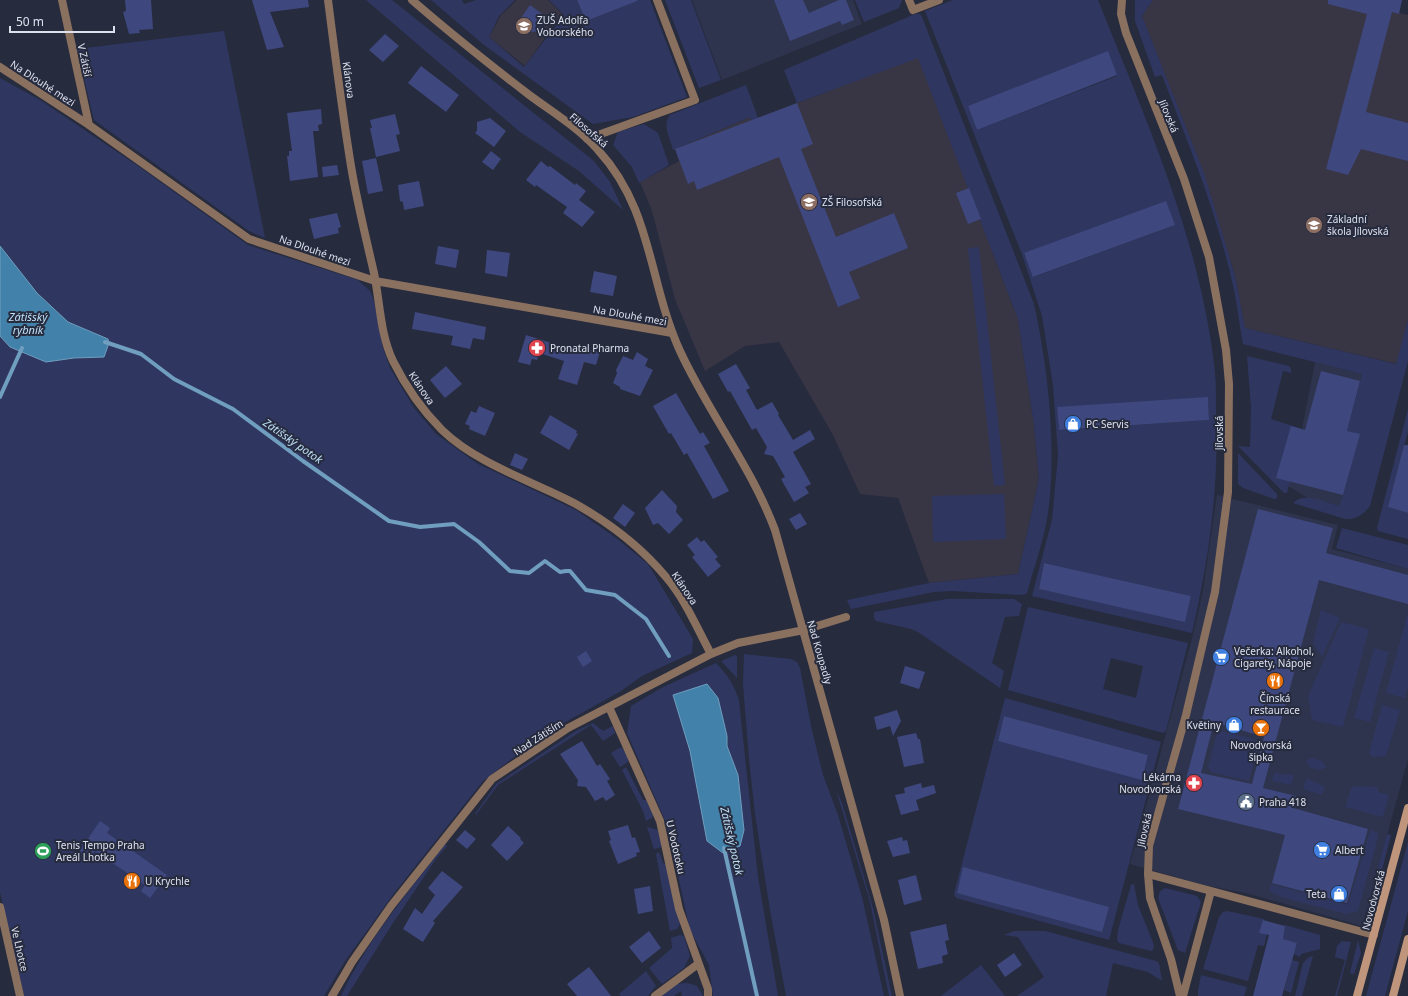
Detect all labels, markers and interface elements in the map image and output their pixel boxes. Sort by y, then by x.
scale bar [10,8,114,34]
text: 50 m [16,13,44,30]
place label: ZUŠ Adolfa Voborského [537,13,593,39]
school or university icon: ZUŠ Adolfa Voborského [514,16,534,36]
street label: V Zátiší [75,42,95,78]
street label: Na Dlouhé mezi [8,57,78,109]
street label: Klánova [339,61,359,99]
street label: Jílovská [1156,96,1182,135]
street label: Filosofská [567,109,611,151]
school or university icon: ZŠ Filosofská [799,192,819,212]
place label: ZŠ Filosofská [822,195,882,209]
place label: Základní škola Jílovská [1327,212,1389,238]
school or university icon: Základní škola Jílovská [1304,215,1324,235]
street label: Na Dlouhé mezi [277,231,353,269]
street label: Na Dlouhé mezi [592,302,668,328]
water label: Zátišský rybník [8,309,48,337]
pharmacy icon: Pronatal Pharma [527,338,547,358]
place label: Pronatal Pharma [550,341,629,355]
street label: Klánova [406,369,438,407]
water label: Zátišský potok [260,414,326,467]
shop icon: PC Servis [1063,414,1083,434]
street label: Jílovská [1212,416,1226,451]
place label: PC Servis [1086,417,1129,431]
street label: Klánova [669,569,701,607]
street label: Nad Koupadly [804,618,836,686]
place label: Večerka: Alkohol, Cigarety, Nápoje [1234,644,1314,670]
supermarket icon: Večerka: Alkohol, Cigarety, Nápoje [1211,647,1231,667]
restaurant icon: Čínská restaurace [1265,671,1285,691]
place label: Čínská restaurace [1250,691,1300,717]
shop icon: Květiny [1224,715,1244,735]
street label: Nad Zátiším [511,716,565,758]
place label: Květiny [1187,718,1222,732]
bar icon: Novodvorská šipka [1251,718,1271,738]
place label: Novodvorská šipka [1230,738,1292,764]
place label: Lékárna Novodvorská [1119,770,1181,796]
pharmacy icon: Lékárna Novodvorská [1184,773,1204,793]
public building icon: Praha 418 [1236,792,1256,812]
place label: Praha 418 [1259,795,1306,809]
water label: Zátišský potok [717,804,748,877]
street label: Jílovská [1133,812,1155,849]
street label: U Vodotoku [663,819,689,875]
place label: Tenis Tempo Praha Areál Lhotka [56,838,145,864]
supermarket icon: Albert [1312,840,1332,860]
sports icon: Tenis Tempo Praha Areál Lhotka [33,841,53,861]
place label: Albert [1335,843,1364,857]
street label: Novodvorská [1358,868,1388,932]
restaurant icon: U Krychle [122,871,142,891]
place label: U Krychle [145,874,190,888]
shop icon: Teta [1329,884,1349,904]
place label: Teta [1306,887,1326,901]
street label: Ve Lhotce [8,925,32,973]

